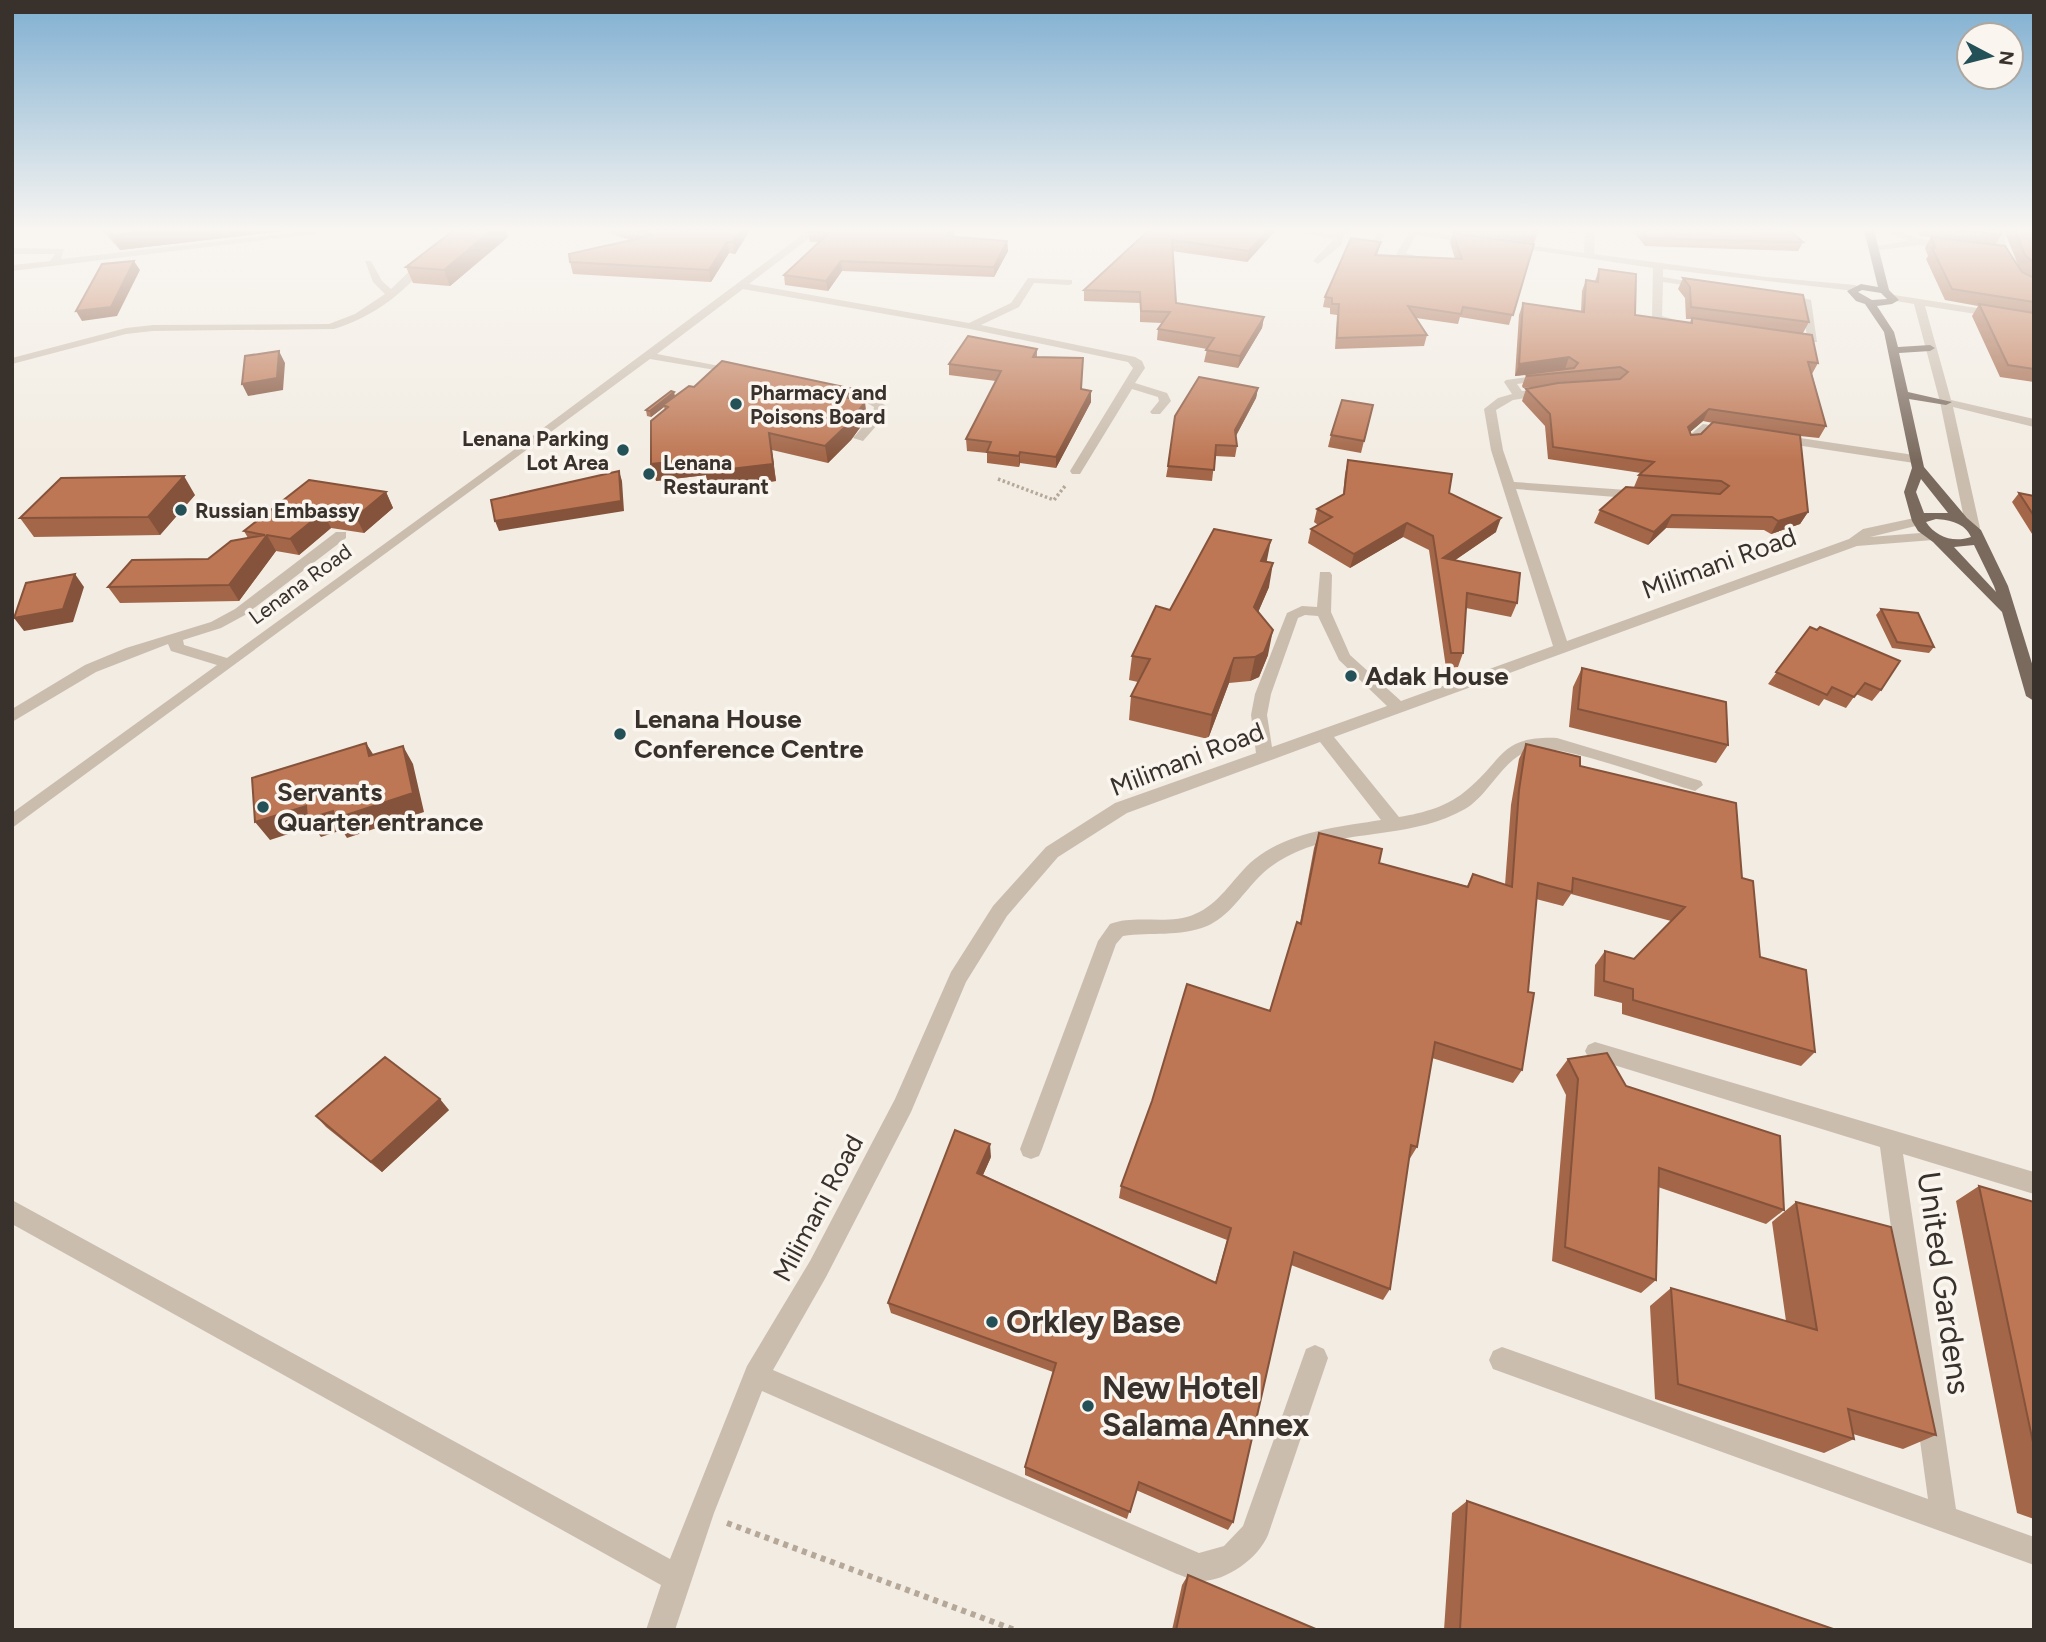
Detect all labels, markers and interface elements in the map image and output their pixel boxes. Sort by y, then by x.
north arrow [1955,21,2025,91]
text: N [1994,49,2019,67]
place label: Pharmacy and Poisons Board [750,380,887,429]
marker: Pharmacy and Poisons Board [728,396,744,412]
place label: Lenana Parking Lot Area [462,426,609,475]
marker: Lenana Parking Lot Area [615,442,631,458]
place label: Lenana Restaurant [663,450,769,499]
marker: Lenana Restaurant [641,466,657,482]
place label: Russian Embassy [195,498,361,523]
marker: Russian Embassy [173,502,189,518]
street label: Milimani Road [1637,520,1801,606]
street label: Lenana Road [244,538,356,630]
place label: Adak House [1365,660,1509,692]
marker: Adak House [1343,668,1359,684]
place label: Lenana House Conference Centre [634,703,864,765]
street label: Milimani Road [1106,715,1268,803]
marker: Lenana House Conference Centre [612,726,628,742]
place label: Servants Quarter entrance [277,776,483,838]
marker: Servants Quarter entrance [255,799,271,815]
street label: Milimani Road [766,1129,870,1287]
street label: United Gardens [1910,1169,1978,1397]
place label: Orkley Base [1006,1303,1181,1341]
marker: Orkley Base [984,1314,1000,1330]
place label: New Hotel Salama Annex [1102,1369,1310,1444]
marker: New Hotel Salama Annex [1080,1398,1096,1414]

